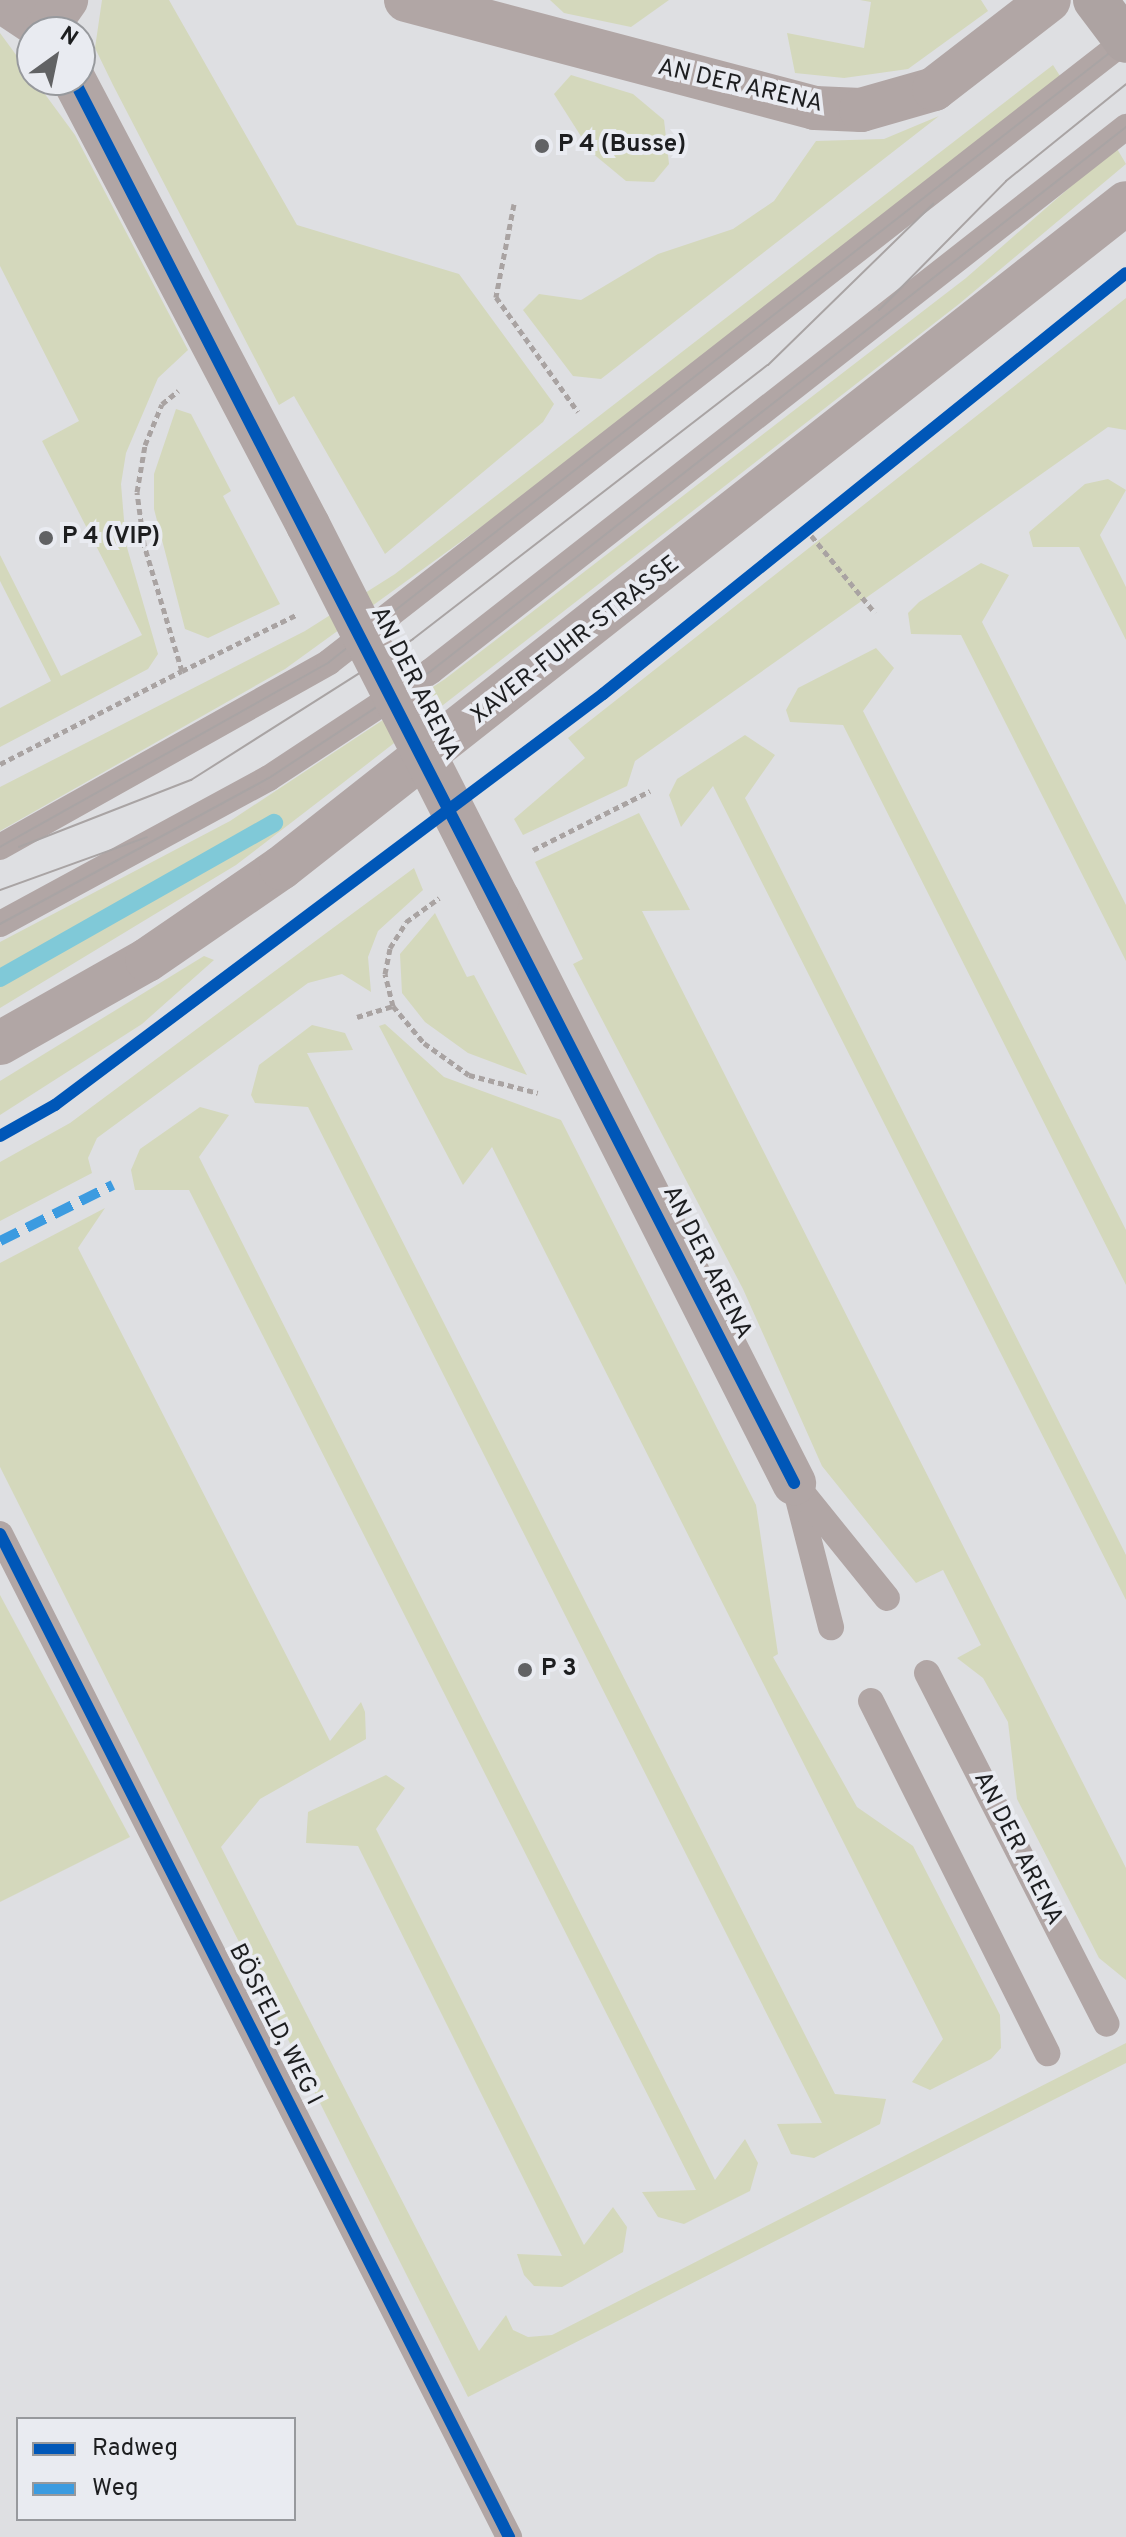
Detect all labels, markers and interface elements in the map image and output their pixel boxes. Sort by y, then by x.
north arrow [16,16,96,96]
text: N [54,22,82,53]
street label: AN DER ARENA [654,54,826,120]
place label: P 4 (Busse) [558,132,686,160]
marker: P 4 (Busse) [533,137,551,155]
place label: P 4 (VIP) [62,524,160,552]
marker: P 4 (VIP) [37,529,55,547]
street label: XAVER-FUHR-STRASSE [466,551,686,731]
street label: AN DER ARENA [363,602,465,766]
street label: AN DER ARENA [655,1181,757,1345]
place label: P 3 [541,1656,577,1684]
marker: P 3 [516,1661,534,1679]
street label: AN DER ARENA [966,1767,1068,1931]
street label: BÖSFELD, WEG I [221,1939,327,2111]
legend [16,2417,296,2521]
text: Radweg [92,2434,178,2464]
text: Weg [92,2474,139,2504]

